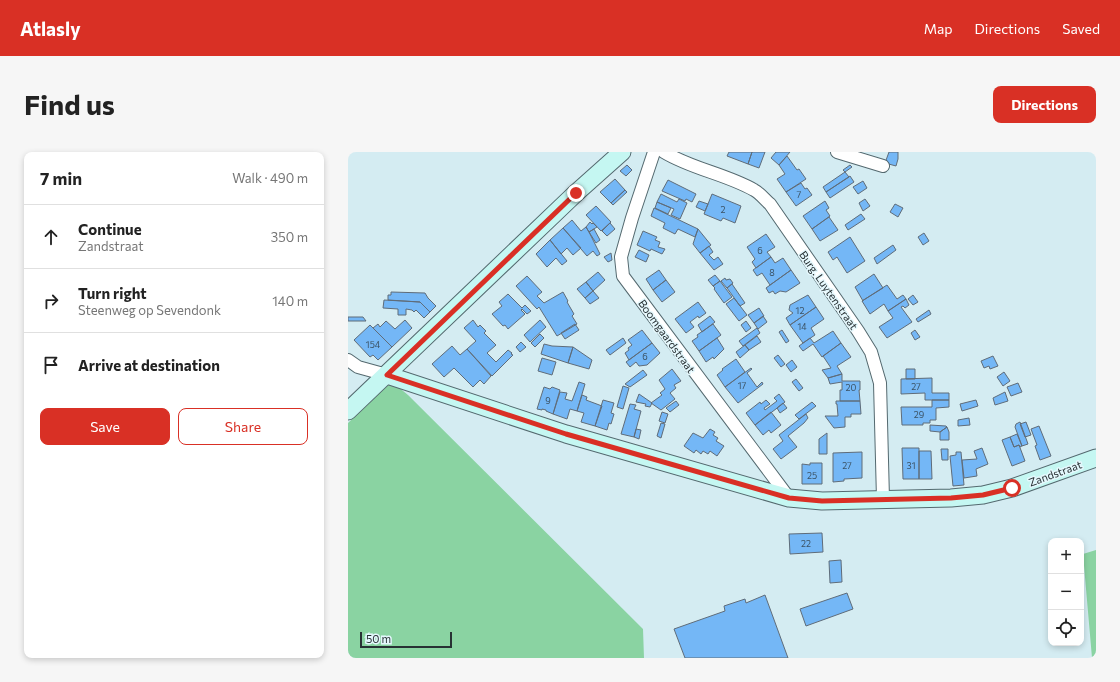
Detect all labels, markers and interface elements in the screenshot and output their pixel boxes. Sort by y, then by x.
text: Atlasly [20,17,81,40]
text: Map [924,20,953,37]
text: Directions [975,20,1040,37]
text: Saved [1062,20,1100,37]
button: Directions [993,86,1096,123]
text: Find us [24,87,115,121]
text: 7 min [40,168,82,189]
text: Walk · 490 m [232,170,308,186]
route end [567,184,585,202]
house number: 7 [797,189,802,200]
house number: 2 [721,204,726,215]
text: Continue [78,220,142,238]
icon: ahead [40,226,62,248]
text: 350 m [271,229,308,245]
text: Zandstraat [78,238,144,254]
house number: 6 [757,245,763,256]
street label: Burg. Luytenstraat [797,248,861,332]
house number: 8 [769,267,775,278]
text: Turn right [78,284,147,302]
icon: right [40,290,62,312]
text: 140 m [272,293,308,309]
street label: Boomgaardstraat [636,297,698,376]
text: Steenweg op Sevendonk [78,302,221,318]
house number: 12 [796,305,804,316]
house number: 14 [797,321,807,332]
house number: 154 [366,339,381,350]
house number: 6 [642,351,648,362]
icon: arrive [40,354,62,376]
text: Arrive at destination [78,356,220,374]
house number: 17 [738,380,747,391]
house number: 27 [911,381,921,392]
house number: 20 [846,382,857,393]
house number: 9 [545,395,551,406]
button: Save [40,408,170,445]
button: Share [178,408,308,445]
house number: 29 [914,409,924,420]
street label: Zandstraat [1027,457,1084,489]
house number: 27 [842,460,852,471]
house number: 31 [907,460,915,471]
house number: 25 [807,470,817,481]
route start [1003,479,1021,497]
house number: 22 [801,538,811,549]
map controls [1048,538,1084,646]
button: + [1048,538,1084,574]
button: − [1048,574,1084,610]
button: locate [1048,610,1084,646]
scale bar [360,630,452,649]
text: 50 m [366,632,391,645]

